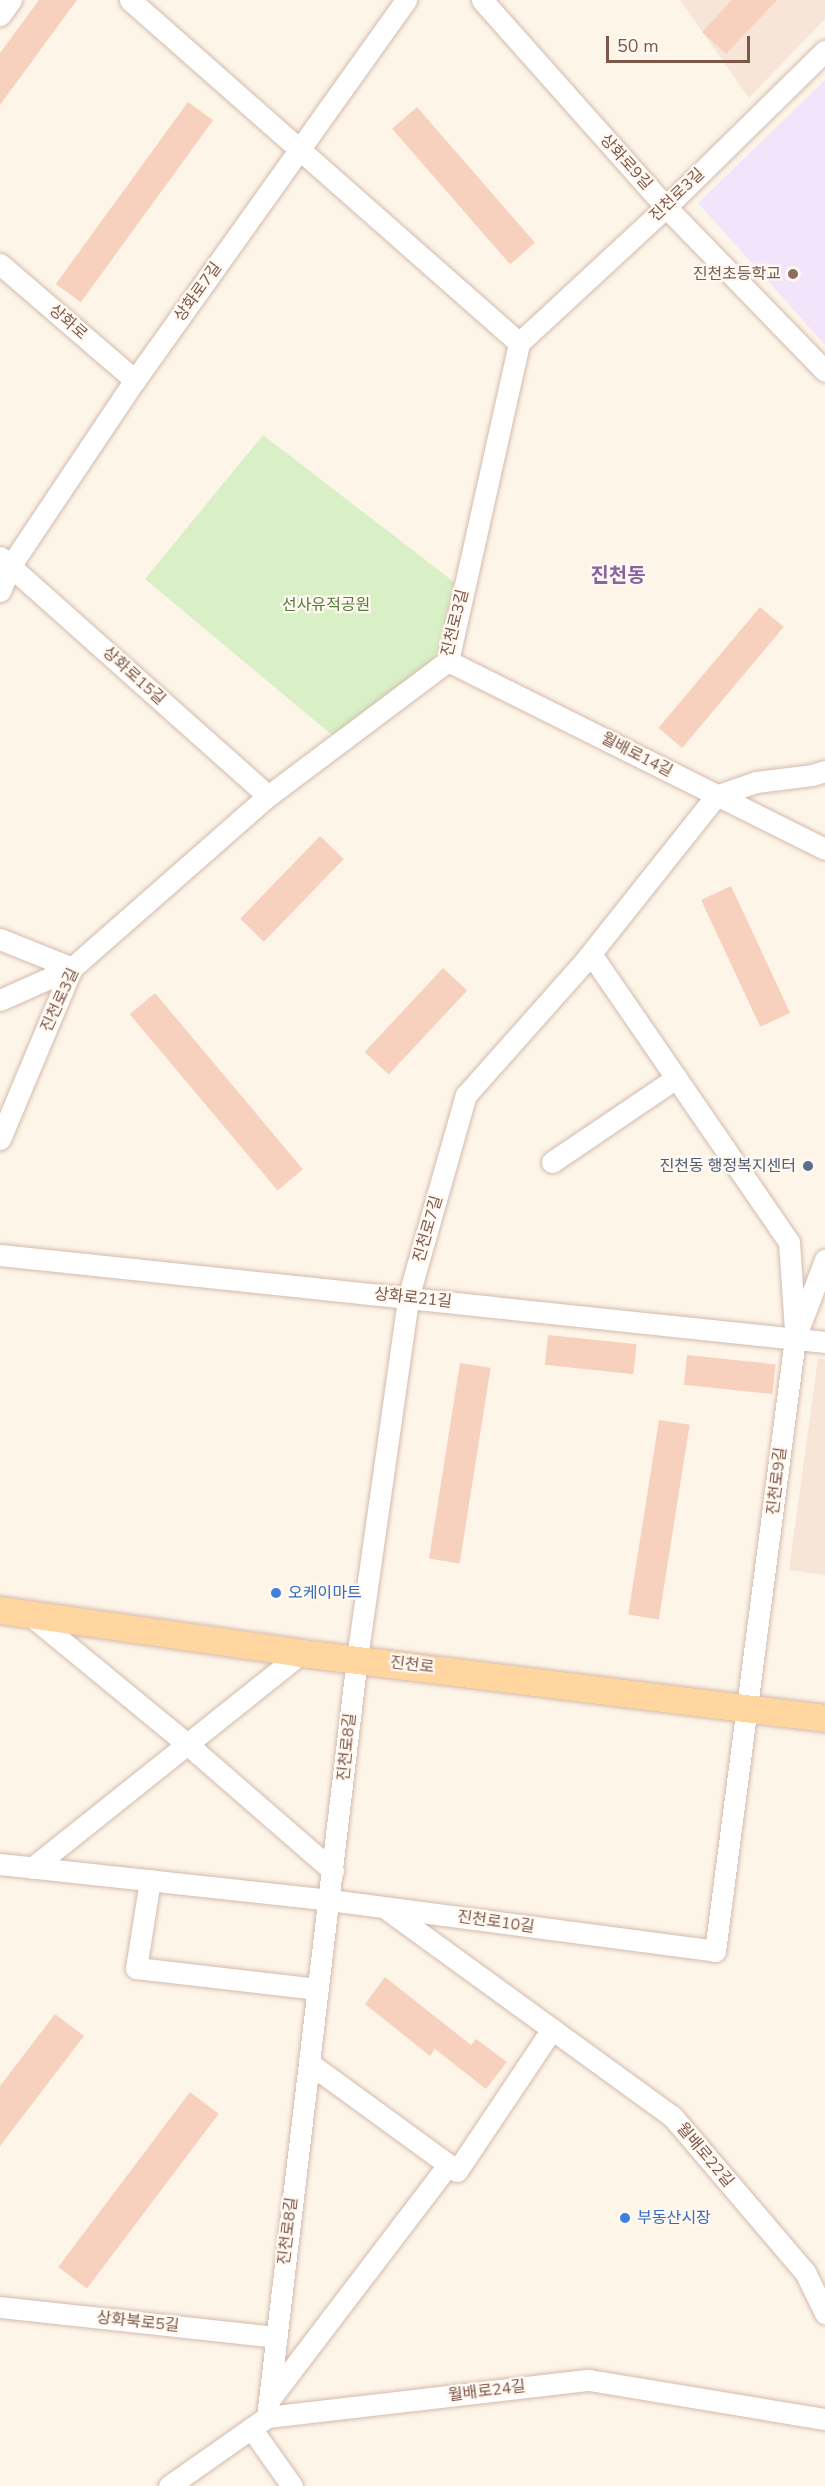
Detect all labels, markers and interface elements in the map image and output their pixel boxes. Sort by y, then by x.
scale bar [609,24,753,62]
text: 50 m [617,34,659,58]
street label: 상화로9길 [596,130,656,194]
street label: 진천로3길 [646,164,708,226]
street label: 상화로7길 [170,259,226,325]
place label: 진천초등학교 [693,264,781,284]
marker: 진천초등학교 [786,267,800,281]
street label: 상화로 [45,300,91,344]
district label: 진천동 [590,563,646,587]
street label: 진천로3길 [437,587,473,659]
park label: 선사유적공원 [282,595,370,615]
street label: 상화로15길 [99,643,169,709]
street label: 월배로14길 [598,729,676,781]
street label: 진천로3길 [37,965,83,1035]
place label: 진천동 행정복지센터 [659,1156,796,1176]
marker: 진천동 행정복지센터 [801,1159,815,1173]
street label: 진천로7길 [409,1193,447,1265]
street label: 상화로21길 [373,1284,453,1312]
street label: 진천로9길 [763,1446,791,1516]
place label: 오케이마트 [288,1583,362,1603]
marker: 오케이마트 [269,1586,283,1600]
street label: 진천로 [389,1653,435,1677]
street label: 진천로8길 [334,1712,360,1782]
street label: 진천로10길 [456,1907,536,1937]
street label: 월배로22길 [673,2119,737,2191]
street label: 진천로8길 [274,2196,302,2266]
place label: 부동산시장 [637,2208,711,2228]
marker: 부동산시장 [618,2211,632,2225]
street label: 상화북로5길 [96,2308,180,2336]
street label: 월배로24길 [447,2377,527,2405]

